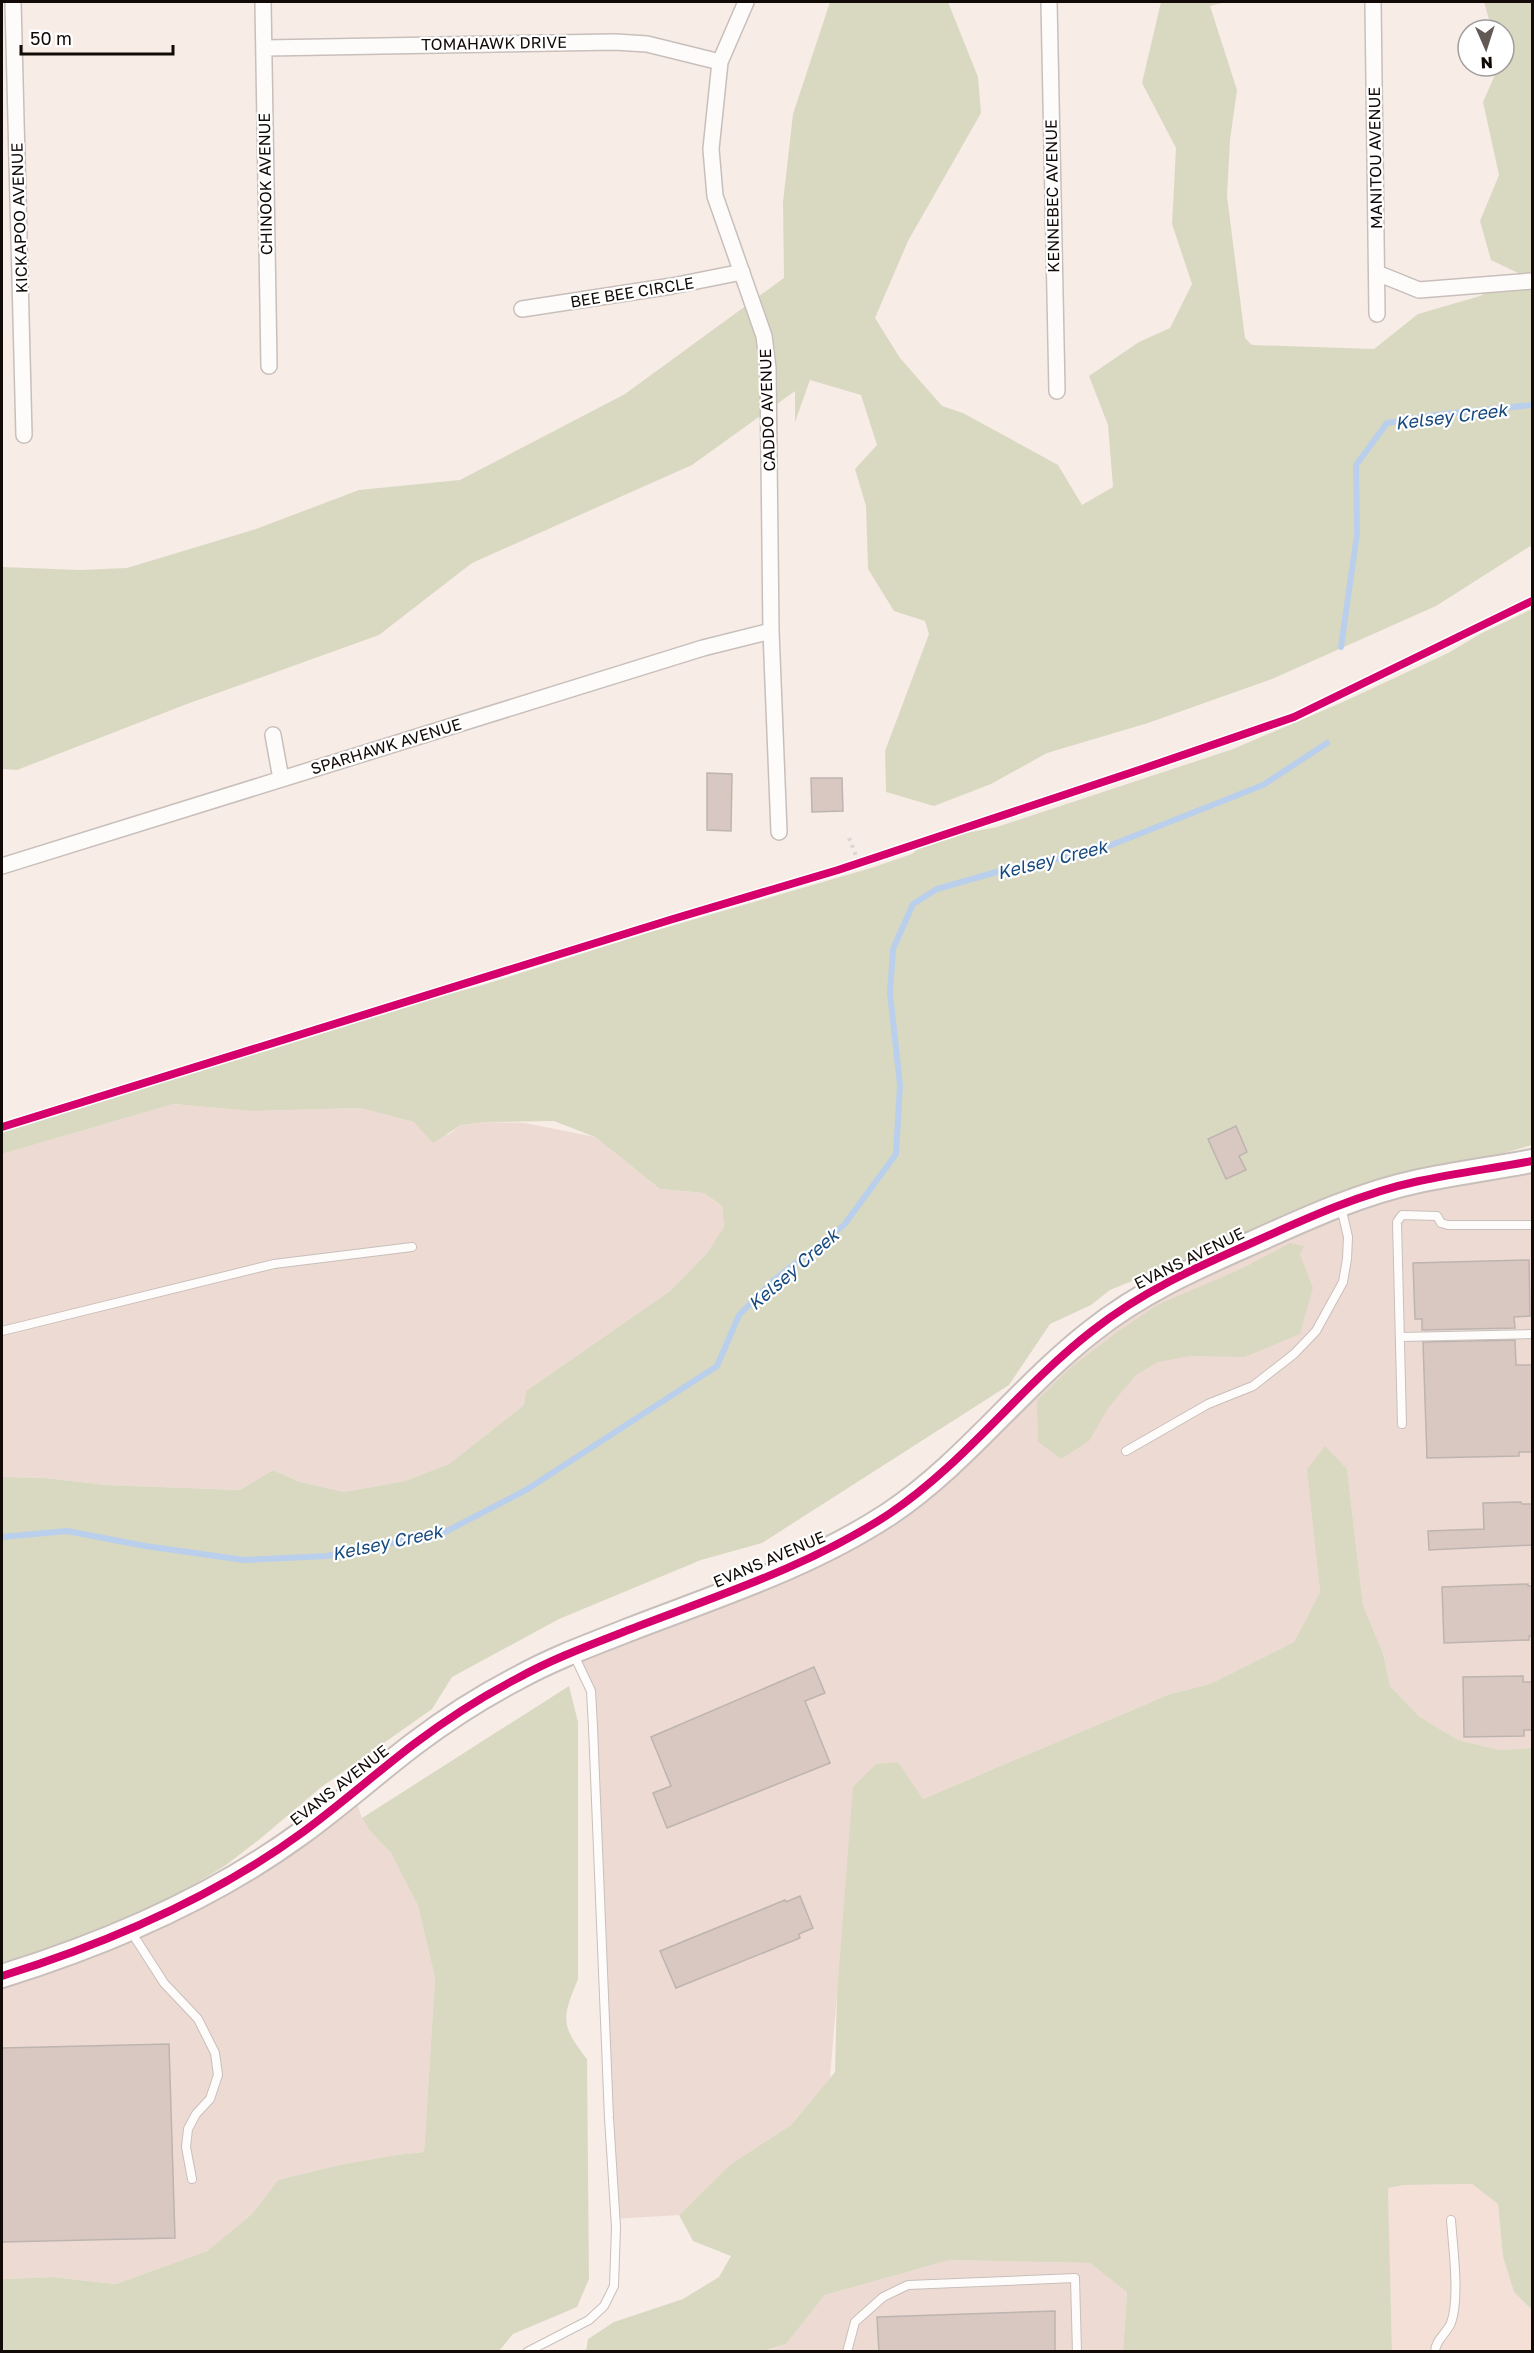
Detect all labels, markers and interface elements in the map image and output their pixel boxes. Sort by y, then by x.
scale bar [21,18,172,56]
north arrow [1456,18,1516,78]
text: 50 m [30,27,72,49]
street label: TOMAHAWK DRIVE [421,32,567,54]
text: N [1480,53,1493,73]
street label: MANITOU AVENUE [1364,87,1386,229]
street label: CHINOOK AVENUE [254,113,276,255]
street label: KENNEBEC AVENUE [1041,119,1063,273]
street label: KICKAPOO AVENUE [6,142,32,294]
street label: BEE BEE CIRCLE [569,272,695,312]
street label: CADDO AVENUE [755,348,779,472]
water label: Kelsey Creek [1394,398,1510,434]
street label: SPARHAWK AVENUE [308,714,464,778]
water label: Kelsey Creek [995,834,1111,883]
water label: Kelsey Creek [743,1223,844,1314]
street label: EVANS AVENUE [1131,1223,1247,1293]
water label: Kelsey Creek [330,1519,446,1564]
street label: EVANS AVENUE [710,1526,828,1592]
street label: EVANS AVENUE [286,1740,392,1830]

